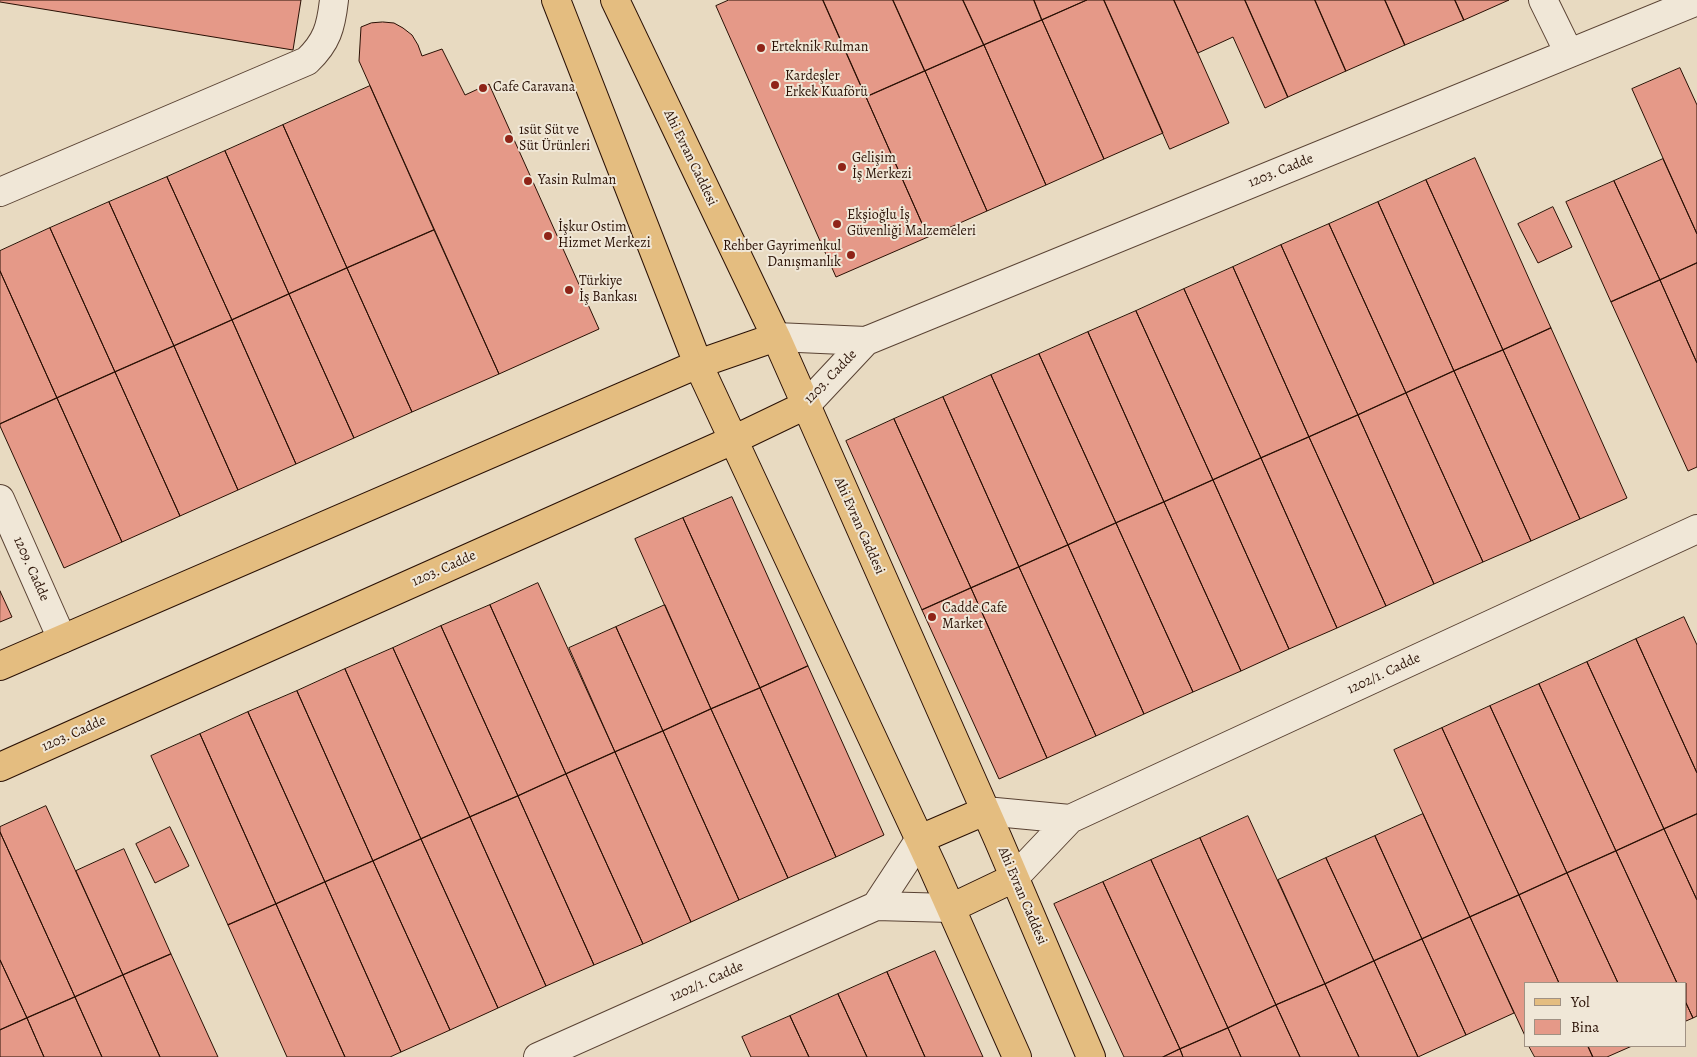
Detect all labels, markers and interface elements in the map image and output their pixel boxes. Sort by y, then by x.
place label: Erteknik Rulman [771,40,868,56]
marker: Erteknik Rulman [755,42,767,54]
place label: Kardeşler Erkek Kuaförü [785,69,868,102]
marker: Kardeşler Erkek Kuaförü [769,79,781,91]
place label: Cafe Caravana [493,80,575,96]
marker: Cafe Caravana [477,82,489,94]
street label: Ahi Evran Caddesi [660,107,720,209]
place label: 1süt Süt ve Süt Ürünleri [519,123,590,156]
marker: 1süt Süt ve Süt Ürünleri [503,133,515,145]
street label: 1203. Cadde [1246,150,1316,192]
place label: Gelişim İş Merkezi [852,151,912,184]
marker: Gelişim İş Merkezi [836,161,848,173]
place label: Yasin Rulman [538,173,616,189]
marker: Yasin Rulman [522,175,534,187]
place label: Ekşioğlu İş Güvenliği Malzemeleri [847,208,976,240]
marker: Ekşioğlu İş Güvenliği Malzemeleri [831,218,843,230]
place label: İşkur Ostim Hizmet Merkezi [558,220,651,252]
marker: İşkur Ostim Hizmet Merkezi [542,230,554,242]
place label: Rehber Gayrimenkul Danışmanlık [723,239,841,272]
marker: Rehber Gayrimenkul Danışmanlık [845,249,857,261]
place label: Türkiye İş Bankası [579,274,638,306]
marker: Türkiye İş Bankası [563,284,575,296]
street label: 1203. Cadde [801,347,861,407]
street label: Ahi Evran Caddesi [830,475,888,577]
street label: 1209. Cadde [9,534,53,604]
street label: 1203. Cadde [409,547,479,591]
place label: Cadde Cafe Market [942,601,1007,634]
marker: Cadde Cafe Market [926,611,938,623]
street label: 1202/1. Cadde [1345,650,1423,698]
street label: 1203. Cadde [39,712,109,756]
street label: Ahi Evran Caddesi [994,845,1050,947]
street label: 1202/1. Cadde [668,958,746,1006]
legend [1524,982,1687,1047]
text: Yol [1571,992,1590,1012]
text: Bina [1571,1017,1599,1037]

